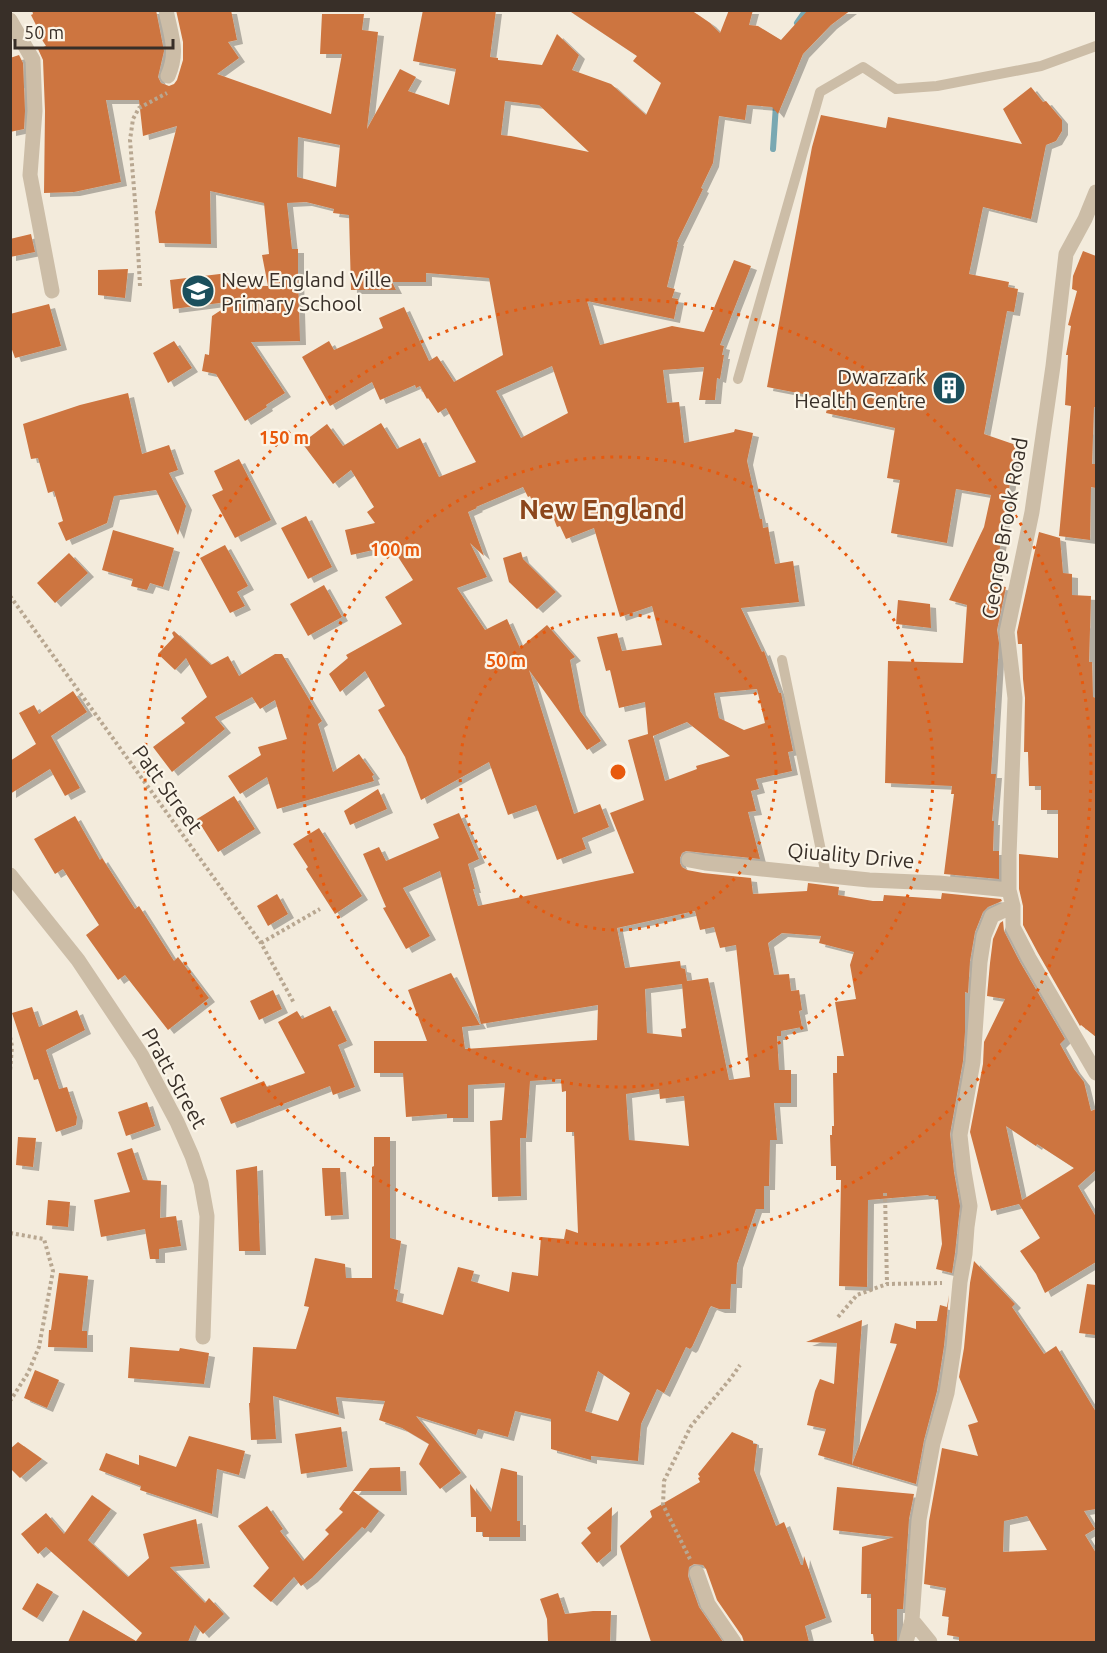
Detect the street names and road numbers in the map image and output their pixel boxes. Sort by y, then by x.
street label: George Brook Road [976,435,1032,621]
street label: Patt Street [128,740,208,838]
street label: Qiuality Drive [786,837,916,873]
street label: Pratt Street [138,1024,212,1132]

